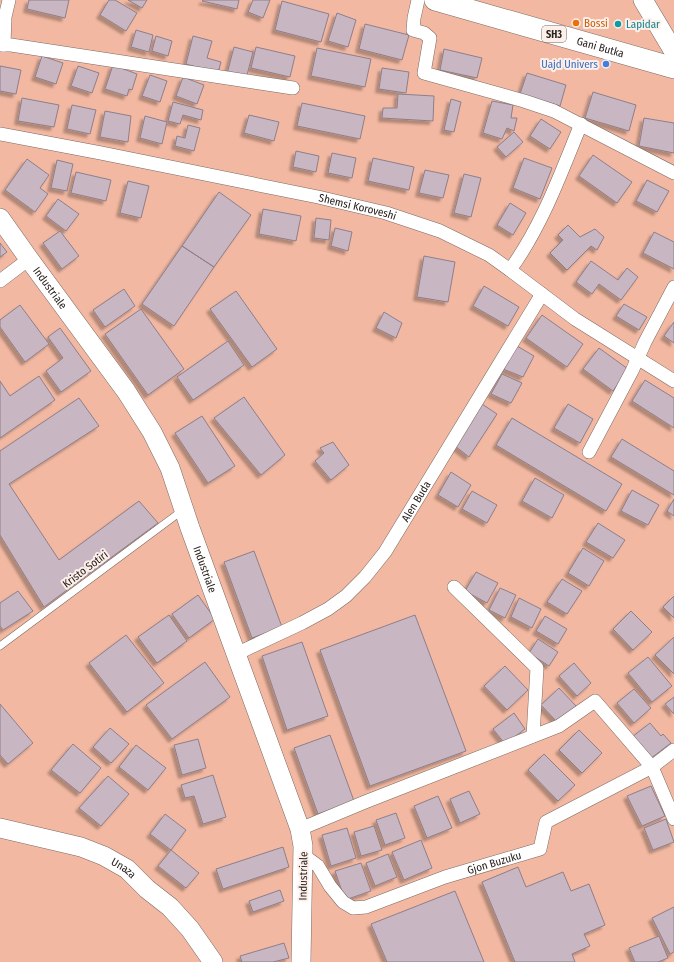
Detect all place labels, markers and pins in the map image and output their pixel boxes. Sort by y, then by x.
place label: Bossi [584,17,608,30]
marker: Bossi [571,18,581,28]
place label: Lapidar [626,18,660,31]
marker: Lapidar [613,19,623,29]
place label: Uajd Univers [541,58,598,71]
marker: Uajd Univers [601,59,611,69]

